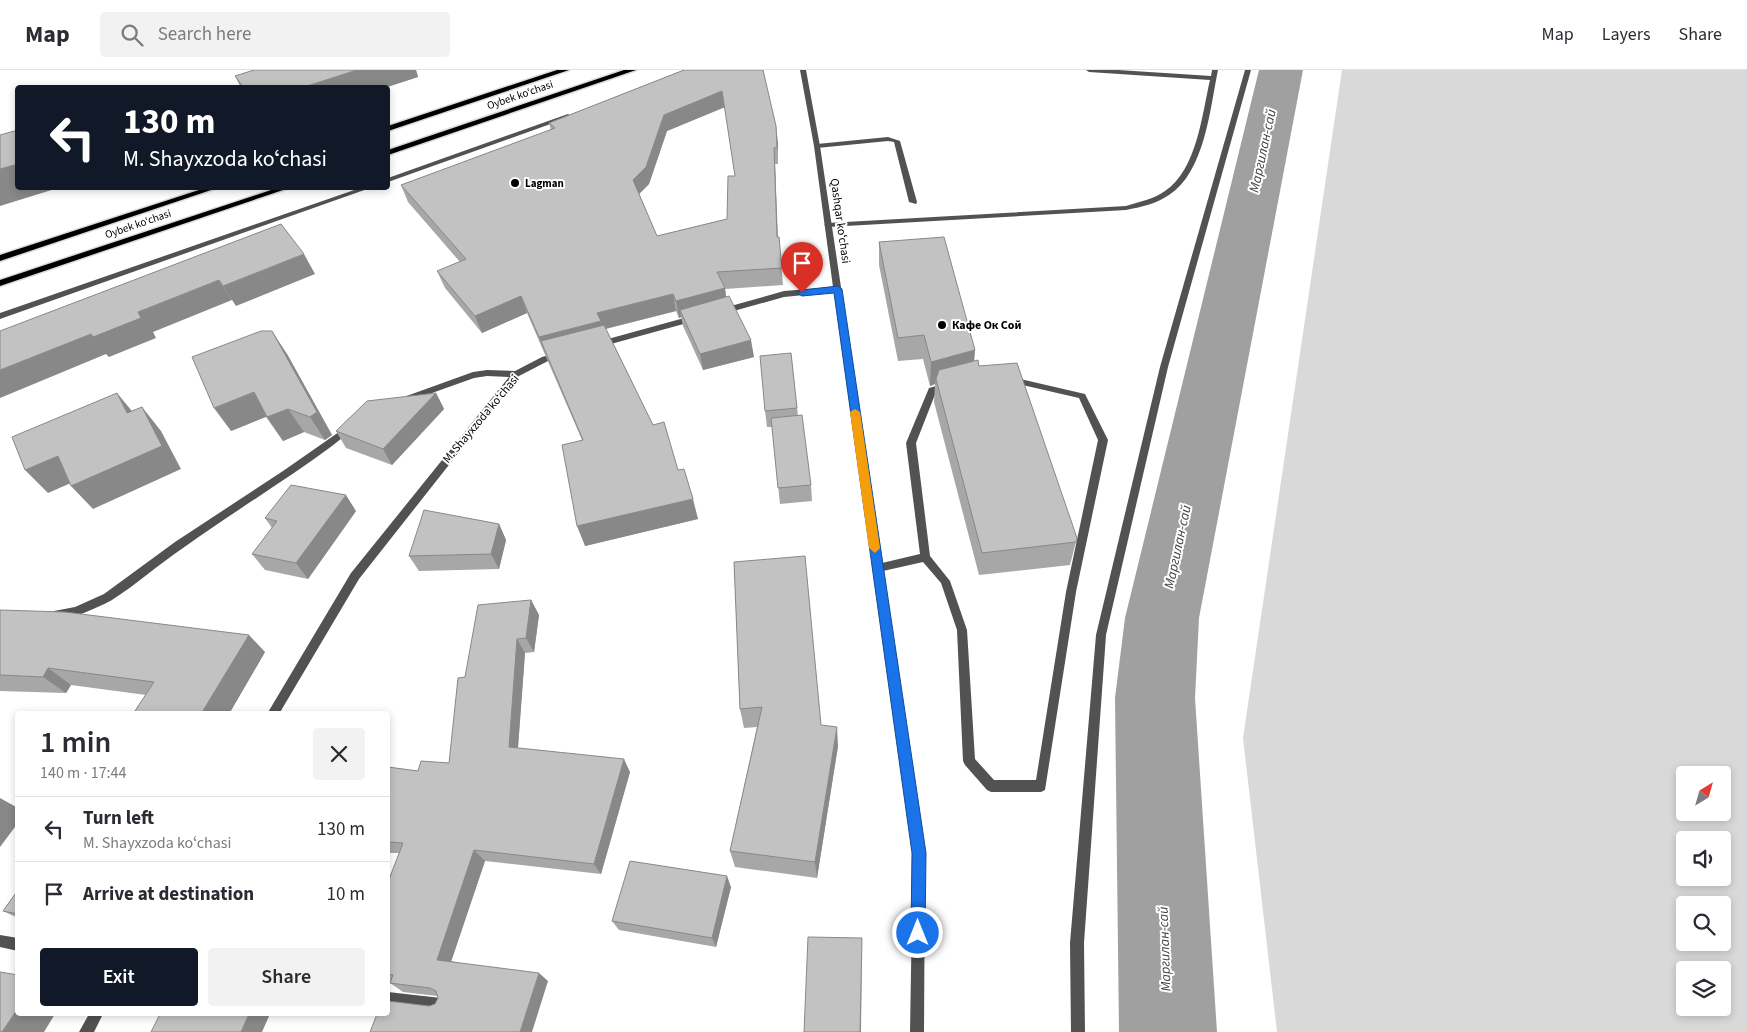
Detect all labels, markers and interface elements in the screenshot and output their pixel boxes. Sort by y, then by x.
search box [100,12,450,57]
text: Map [25,17,70,52]
icon: search [118,21,146,49]
text: Search here [158,21,251,48]
text: Map [1542,22,1574,47]
text: Layers [1602,22,1651,47]
text: Share [1679,22,1722,47]
street label: Oybek ko‘chasi [485,77,555,113]
text: 130 m [123,97,215,147]
icon: left [40,105,105,170]
water label: Маргилан-сай [1244,107,1282,195]
text: M. Shayxzoda koʻchasi [123,143,327,175]
place label: Lagman [525,176,564,191]
marker: Lagman [509,177,521,189]
street label: Qashqar koʻchasi [826,177,854,265]
street label: Oybek ko‘chasi [103,206,173,242]
pin [781,242,823,293]
icon: arrive [788,249,816,277]
place label: Кафе Ок Сой [952,317,1021,334]
marker: Кафе Ок Сой [936,319,948,331]
street label: M. Shayxzoda koʻchasi [439,371,523,467]
water label: Маргилан-сай [1159,503,1197,591]
text: 1 min [40,721,111,764]
button: close [313,728,365,780]
text: 140 m · 17:44 [40,762,127,784]
north arrow [1676,766,1731,821]
map controls [1676,766,1731,1016]
text: Turn left [83,805,154,832]
icon: left [40,815,68,843]
text: 130 m [317,816,365,843]
button: sound [1676,831,1731,886]
text: M. Shayxzoda koʻchasi [83,832,231,854]
icon: arrive [40,880,68,908]
text: Arrive at destination [83,881,254,908]
text: 10 m [327,881,365,908]
button: search [1676,896,1731,951]
position arrow [891,906,943,958]
water label: Маргилан-сай [1154,906,1176,992]
button: Exit [40,948,198,1006]
button: Share [208,948,365,1006]
button: layers [1676,961,1731,1016]

